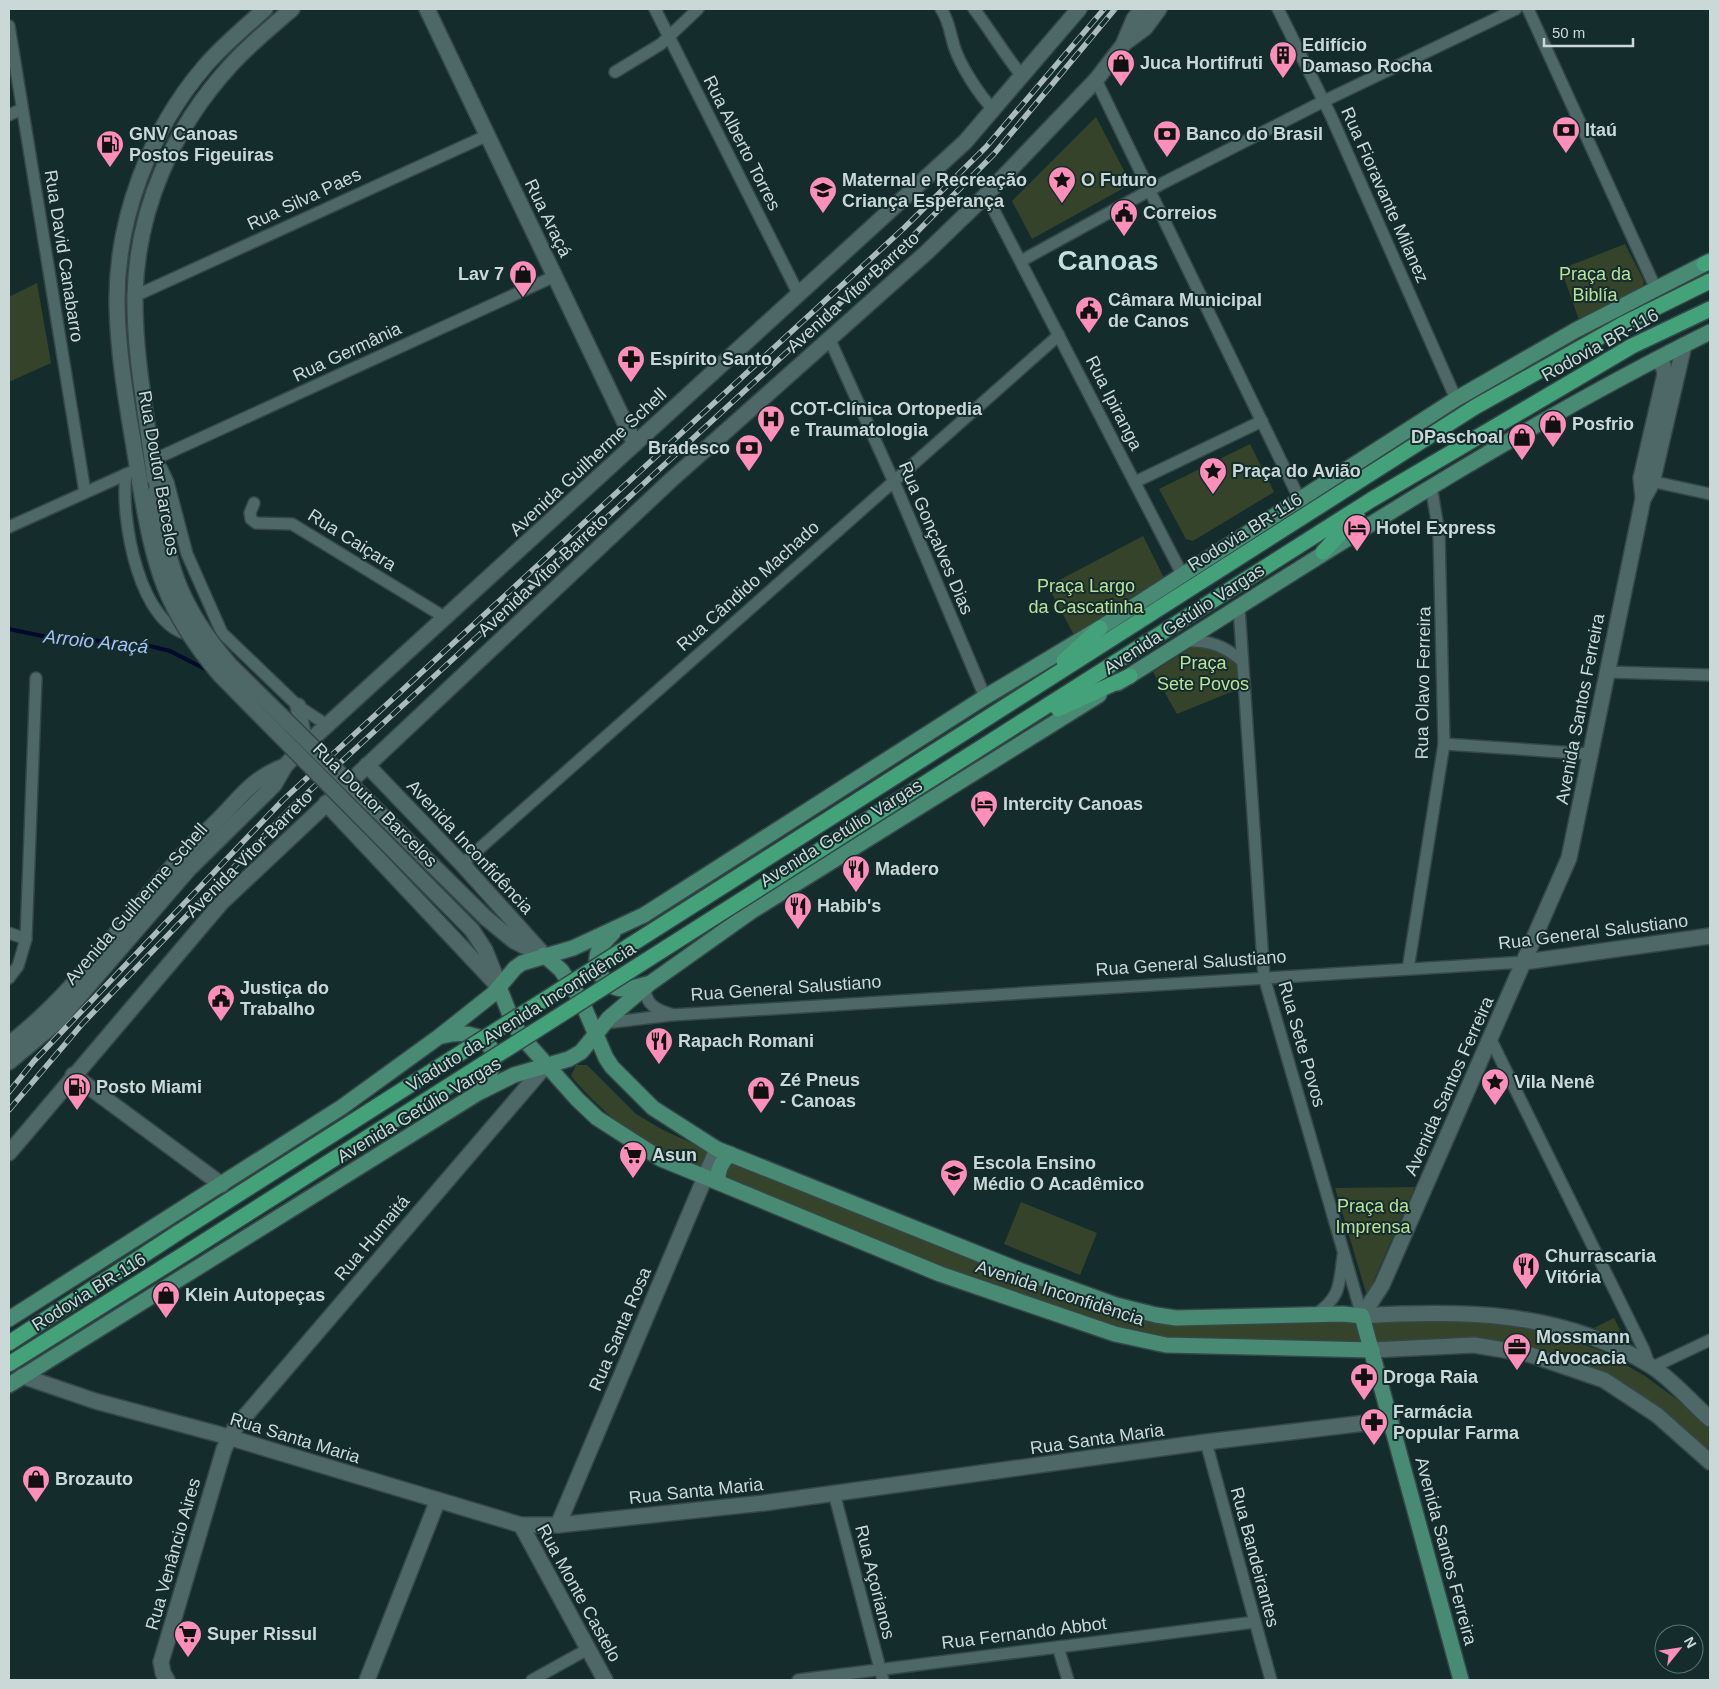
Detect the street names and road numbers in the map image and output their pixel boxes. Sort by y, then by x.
street label: Rua Alberto Torres [699,72,785,214]
street label: Rua Fioravante Milanez [1337,104,1433,286]
street label: Rua Silva Paes [244,164,364,234]
street label: Rua David Canabarro [41,168,87,344]
street label: Rua Araçá [521,176,576,261]
street label: Avenida Vitor Barreto [783,228,923,356]
street label: Rodovia BR-116 [1538,305,1662,385]
street label: Rua Germânia [290,318,405,386]
street label: Rua Ipiranga [1082,353,1147,454]
street label: Avenida Guilherme Schell [506,384,670,540]
street label: Rua Doutor Barcelos [135,389,183,557]
street label: Rua Gonçalves Dias [895,459,977,617]
street label: Rodovia BR-116 [1184,489,1306,575]
street label: Rua Caiçara [304,505,401,576]
street label: Avenida Vitor Barreto [474,510,612,640]
street label: Rua Cândido Machado [673,517,823,655]
street label: Avenida Getúlio Vargas [1100,560,1268,678]
street label: Rua Olavo Ferreira [1412,605,1434,760]
street label: Avenida Santos Ferreira [1552,611,1608,806]
street label: Rua Doutor Barcelos [309,739,441,871]
street label: Avenida Getúlio Vargas [756,775,926,891]
street label: Avenida Inconfidência [403,776,538,919]
street label: Avenida Vitor Barreto [182,787,316,921]
street label: Avenida Guilherme Schell [61,819,211,989]
street label: Rua General Salustiano [1497,910,1689,954]
street label: Viaduto da Avenida Inconfidência [403,938,640,1096]
street label: Rua General Salustiano [1095,946,1287,980]
street label: Rua General Salustiano [690,971,882,1005]
street label: Rua Sete Povos [1274,979,1330,1109]
street label: Avenida Santos Ferreira [1400,993,1498,1179]
street label: Avenida Getúlio Vargas [334,1053,504,1167]
street label: Rua Humaitá [331,1191,414,1285]
street label: Rodovia BR-116 [28,1249,150,1335]
street label: Avenida Inconfidência [973,1256,1148,1330]
street label: Rua Santa Rosa [585,1263,655,1394]
street label: Rua Santa Maria [227,1409,363,1468]
street label: Rua Santa Maria [1029,1420,1166,1458]
street label: Avenida Santos Ferreira [1411,1455,1481,1648]
street label: Rua Santa Maria [628,1474,765,1508]
street label: Rua Venâncio Aires [142,1476,204,1632]
street label: Rua Bandeirantes [1227,1485,1283,1629]
street label: Rua Monte Castelo [533,1521,625,1665]
street label: Rua Açorianos [851,1523,899,1641]
street label: Rua Fernando Abbot [940,1613,1108,1653]

